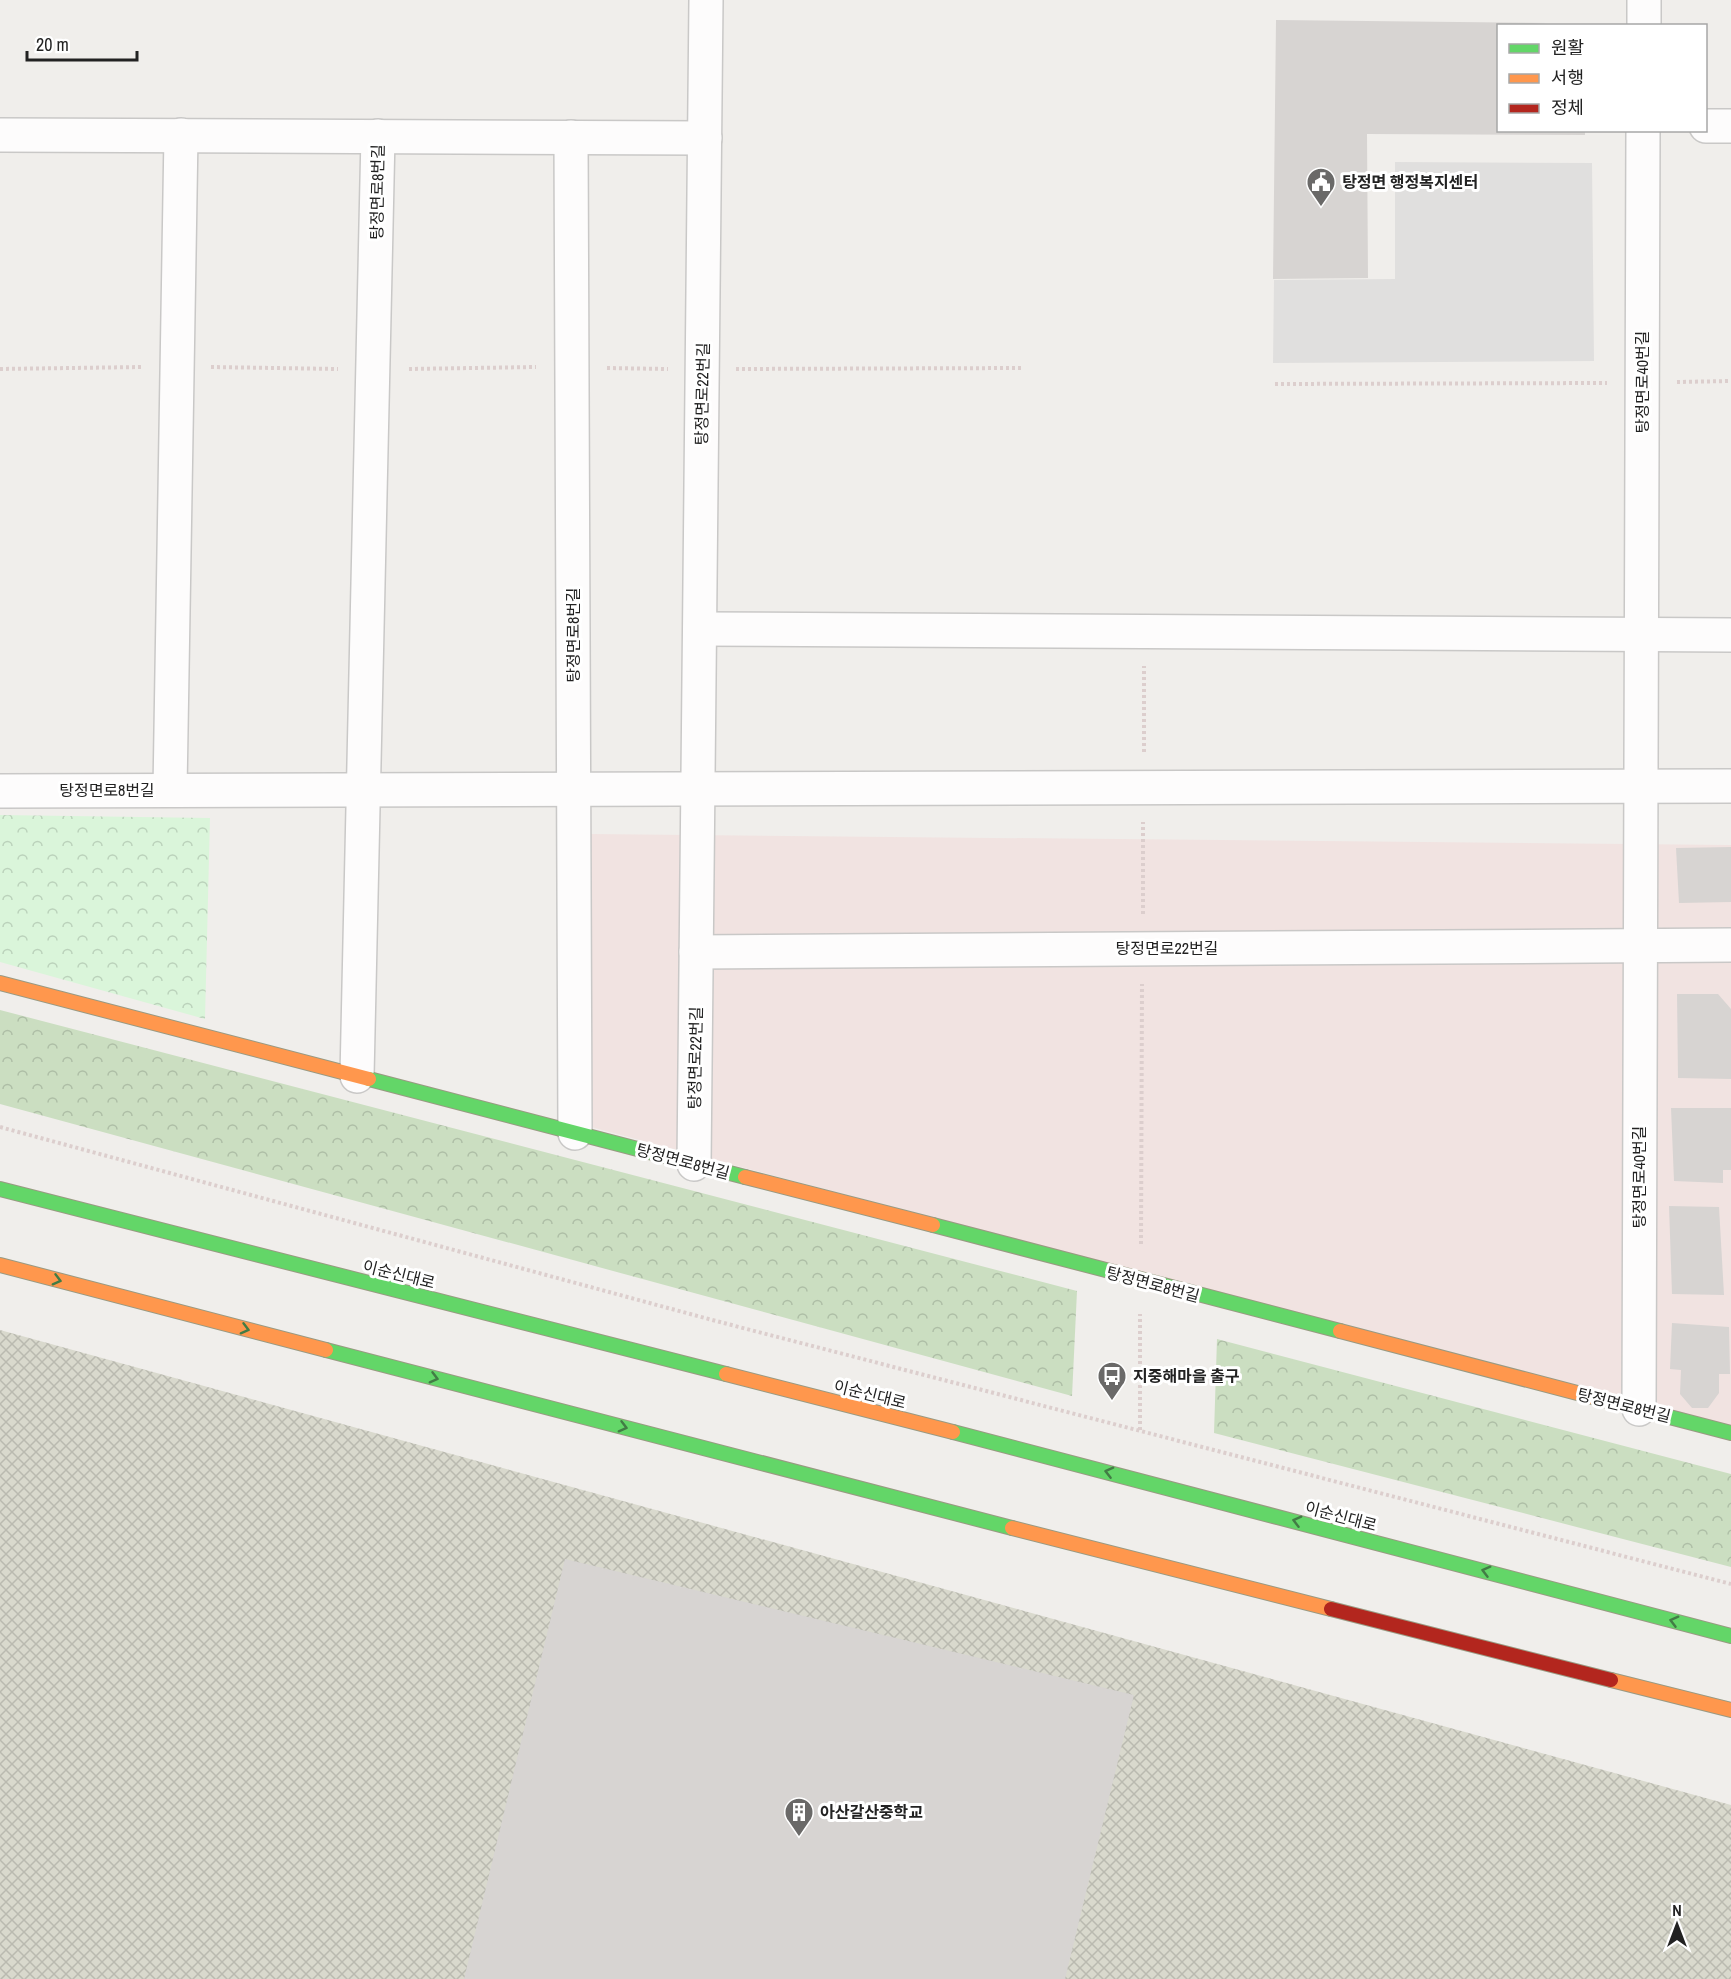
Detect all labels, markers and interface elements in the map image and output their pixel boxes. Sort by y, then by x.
scale bar [27,24,136,62]
legend [1497,24,1707,132]
text: 20 m [36,32,69,57]
text: 원활 [1551,35,1584,60]
text: 서행 [1551,65,1584,90]
text: 정체 [1551,95,1584,120]
street label: 탕정면로8번길 [365,144,389,240]
public building icon: 탕정면 행정복지센터 [1305,166,1337,208]
place label: 탕정면 행정복지센터 [1342,171,1478,193]
street label: 탕정면로40번길 [1631,331,1653,433]
street label: 탕정면로22번길 [690,342,714,446]
street label: 탕정면로8번길 [562,587,584,683]
street label: 탕정면로8번길 [59,779,155,801]
street label: 탕정면로22번길 [1116,937,1218,959]
street label: 탕정면로22번길 [683,1006,707,1110]
street label: 탕정면로40번길 [1628,1126,1650,1228]
street label: 탕정면로8번길 [634,1138,732,1184]
street label: 이순신대로 [361,1254,438,1294]
street label: 탕정면로8번길 [1104,1261,1202,1307]
one-way arrow [51,1273,61,1285]
one-way arrow [240,1322,250,1334]
bus stop icon: 지중해마을 출구 [1096,1360,1128,1402]
place label: 지중해마을 출구 [1133,1365,1240,1387]
one-way arrow [428,1371,439,1383]
street label: 이순신대로 [832,1374,909,1414]
street label: 탕정면로8번길 [1575,1383,1673,1427]
one-way arrow [617,1420,628,1432]
one-way arrow [1104,1467,1115,1479]
street label: 이순신대로 [1303,1496,1380,1536]
one-way arrow [1292,1516,1302,1529]
one-way arrow [1481,1566,1492,1578]
one-way arrow [1670,1615,1680,1628]
building icon: 아산갈산중학교 [783,1796,815,1838]
place label: 아산갈산중학교 [820,1801,923,1823]
north arrow [1647,1895,1707,1955]
text: N [1672,1899,1682,1921]

